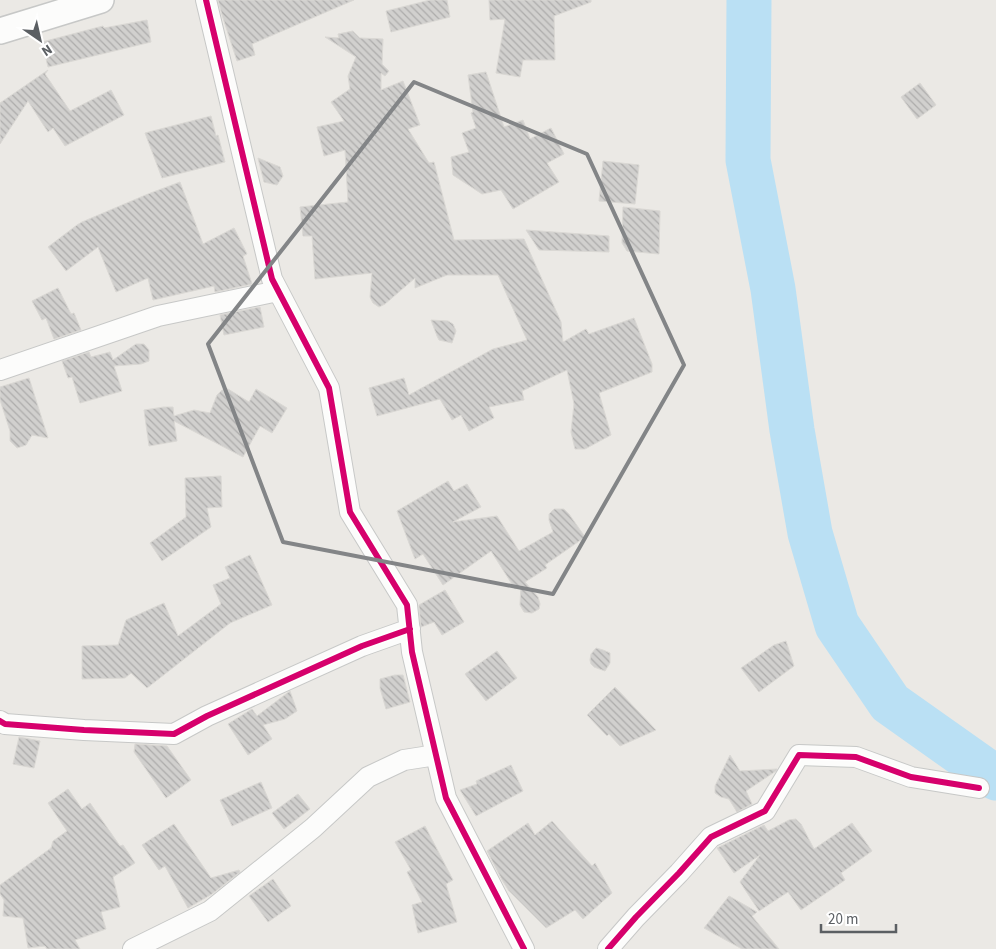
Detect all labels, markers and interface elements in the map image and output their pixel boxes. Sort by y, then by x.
north arrow [15,15,65,65]
text: N [37,39,56,61]
scale bar [821,902,896,934]
text: 20 m [828,909,858,930]

